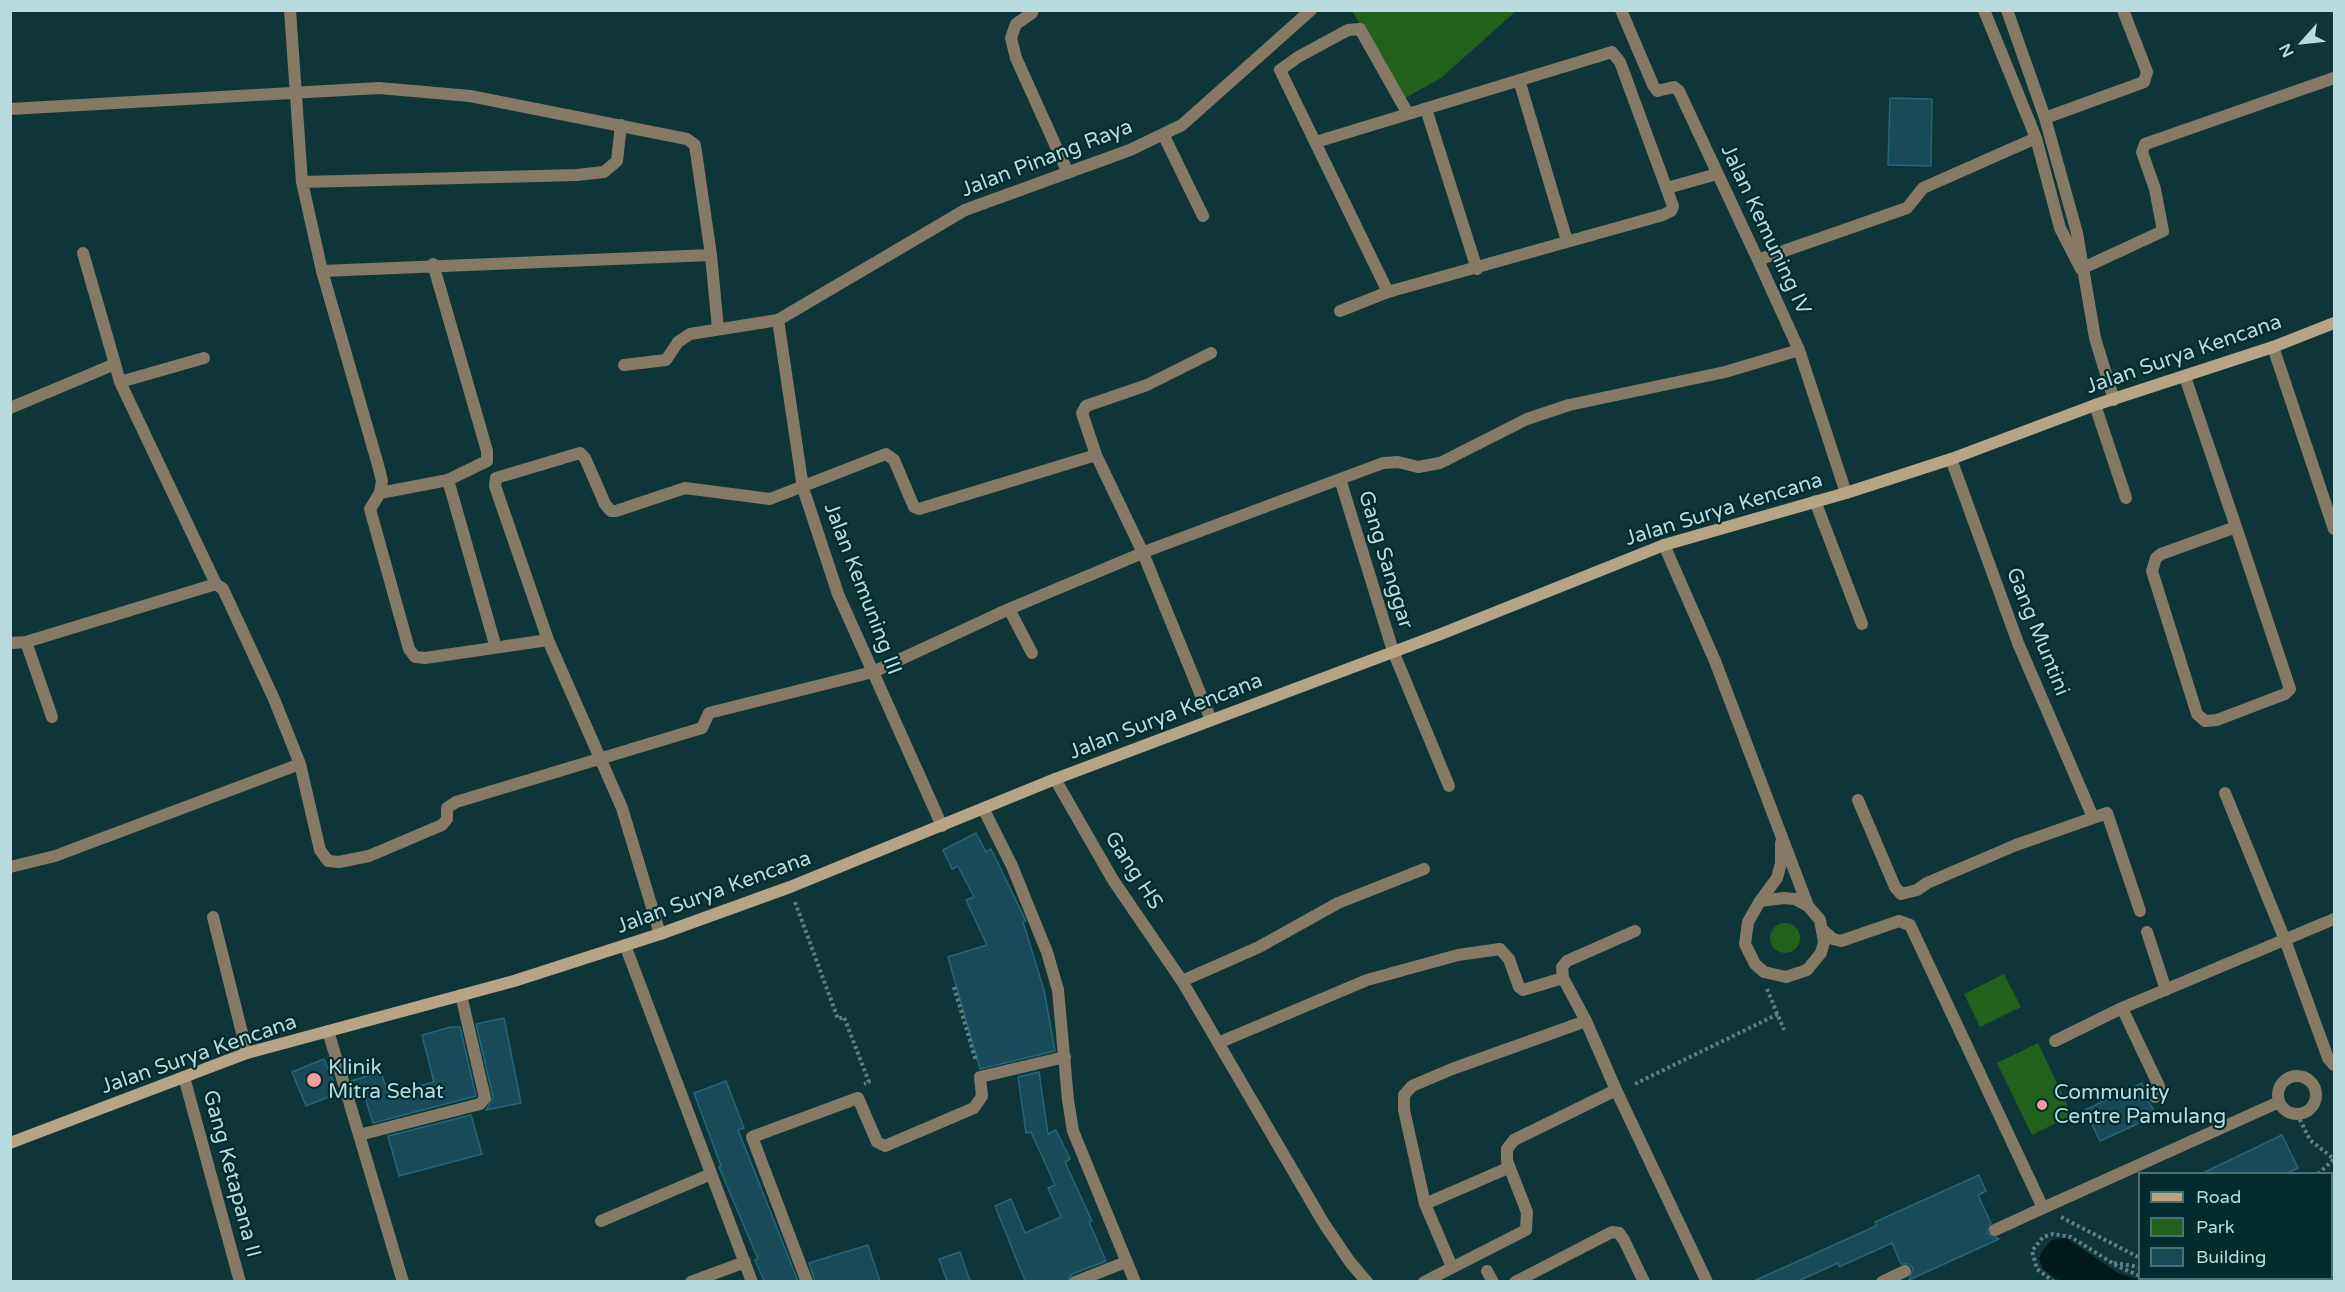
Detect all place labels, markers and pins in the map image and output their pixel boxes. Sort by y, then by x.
place label: Klinik Mitra Sehat [328,1055,444,1105]
marker: Klinik Mitra Sehat [305,1071,323,1089]
place label: Community Centre Pamulang [2054,1080,2226,1130]
marker: Community Centre Pamulang [2035,1098,2049,1112]

